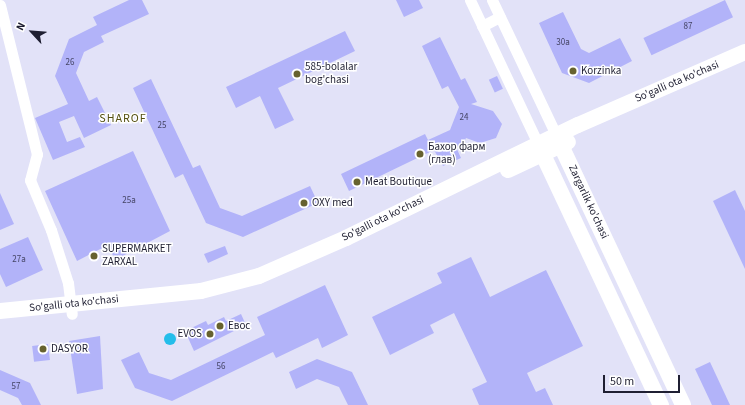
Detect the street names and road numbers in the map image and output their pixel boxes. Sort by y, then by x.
street label: So'galli ota ko'chasi [633,58,721,106]
street label: Zargarlik ko'chasi [565,163,611,241]
street label: So'galli ota ko'chasi [340,193,426,245]
street label: So'galli ota ko'chasi [29,293,119,315]

